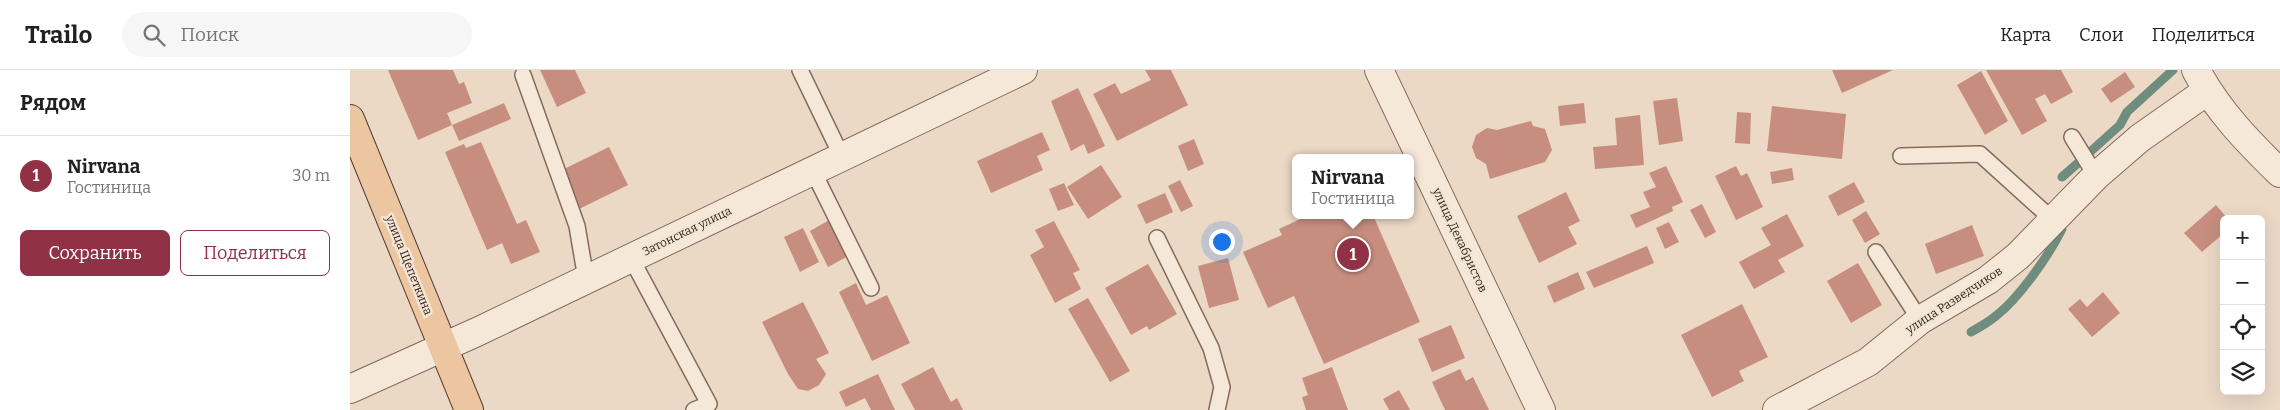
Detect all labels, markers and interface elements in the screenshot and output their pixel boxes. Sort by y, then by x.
search box [122,12,472,57]
text: Trailo [25,21,92,49]
icon: search [140,21,168,49]
text: Поиск [180,23,239,46]
text: Карта [2000,24,2051,46]
text: Слои [2079,24,2124,46]
text: Поделиться [2152,24,2255,46]
text: Рядом [20,90,86,116]
popup [1292,154,1414,219]
text: Nirvana [67,155,140,178]
text: 1 [33,166,39,185]
text: 30 m [292,166,330,185]
text: Nirvana [1311,166,1384,189]
text: Гостиница [67,178,151,197]
street label: улица Декабристов [1429,185,1490,295]
text: Гостиница [1311,189,1395,208]
street label: Затонская улица [640,203,734,259]
street label: улица Щепеткина [382,212,436,317]
map controls [2220,215,2265,395]
button: + [2220,215,2265,260]
your location [1209,229,1235,255]
button: Сохранить [20,230,170,276]
button: Поделиться [180,230,330,276]
pin: 1 [1337,235,1369,273]
button: − [2220,260,2265,305]
street label: улица Разведчиков [1902,263,2005,337]
button: locate [2220,305,2265,350]
button: layers [2220,350,2265,395]

